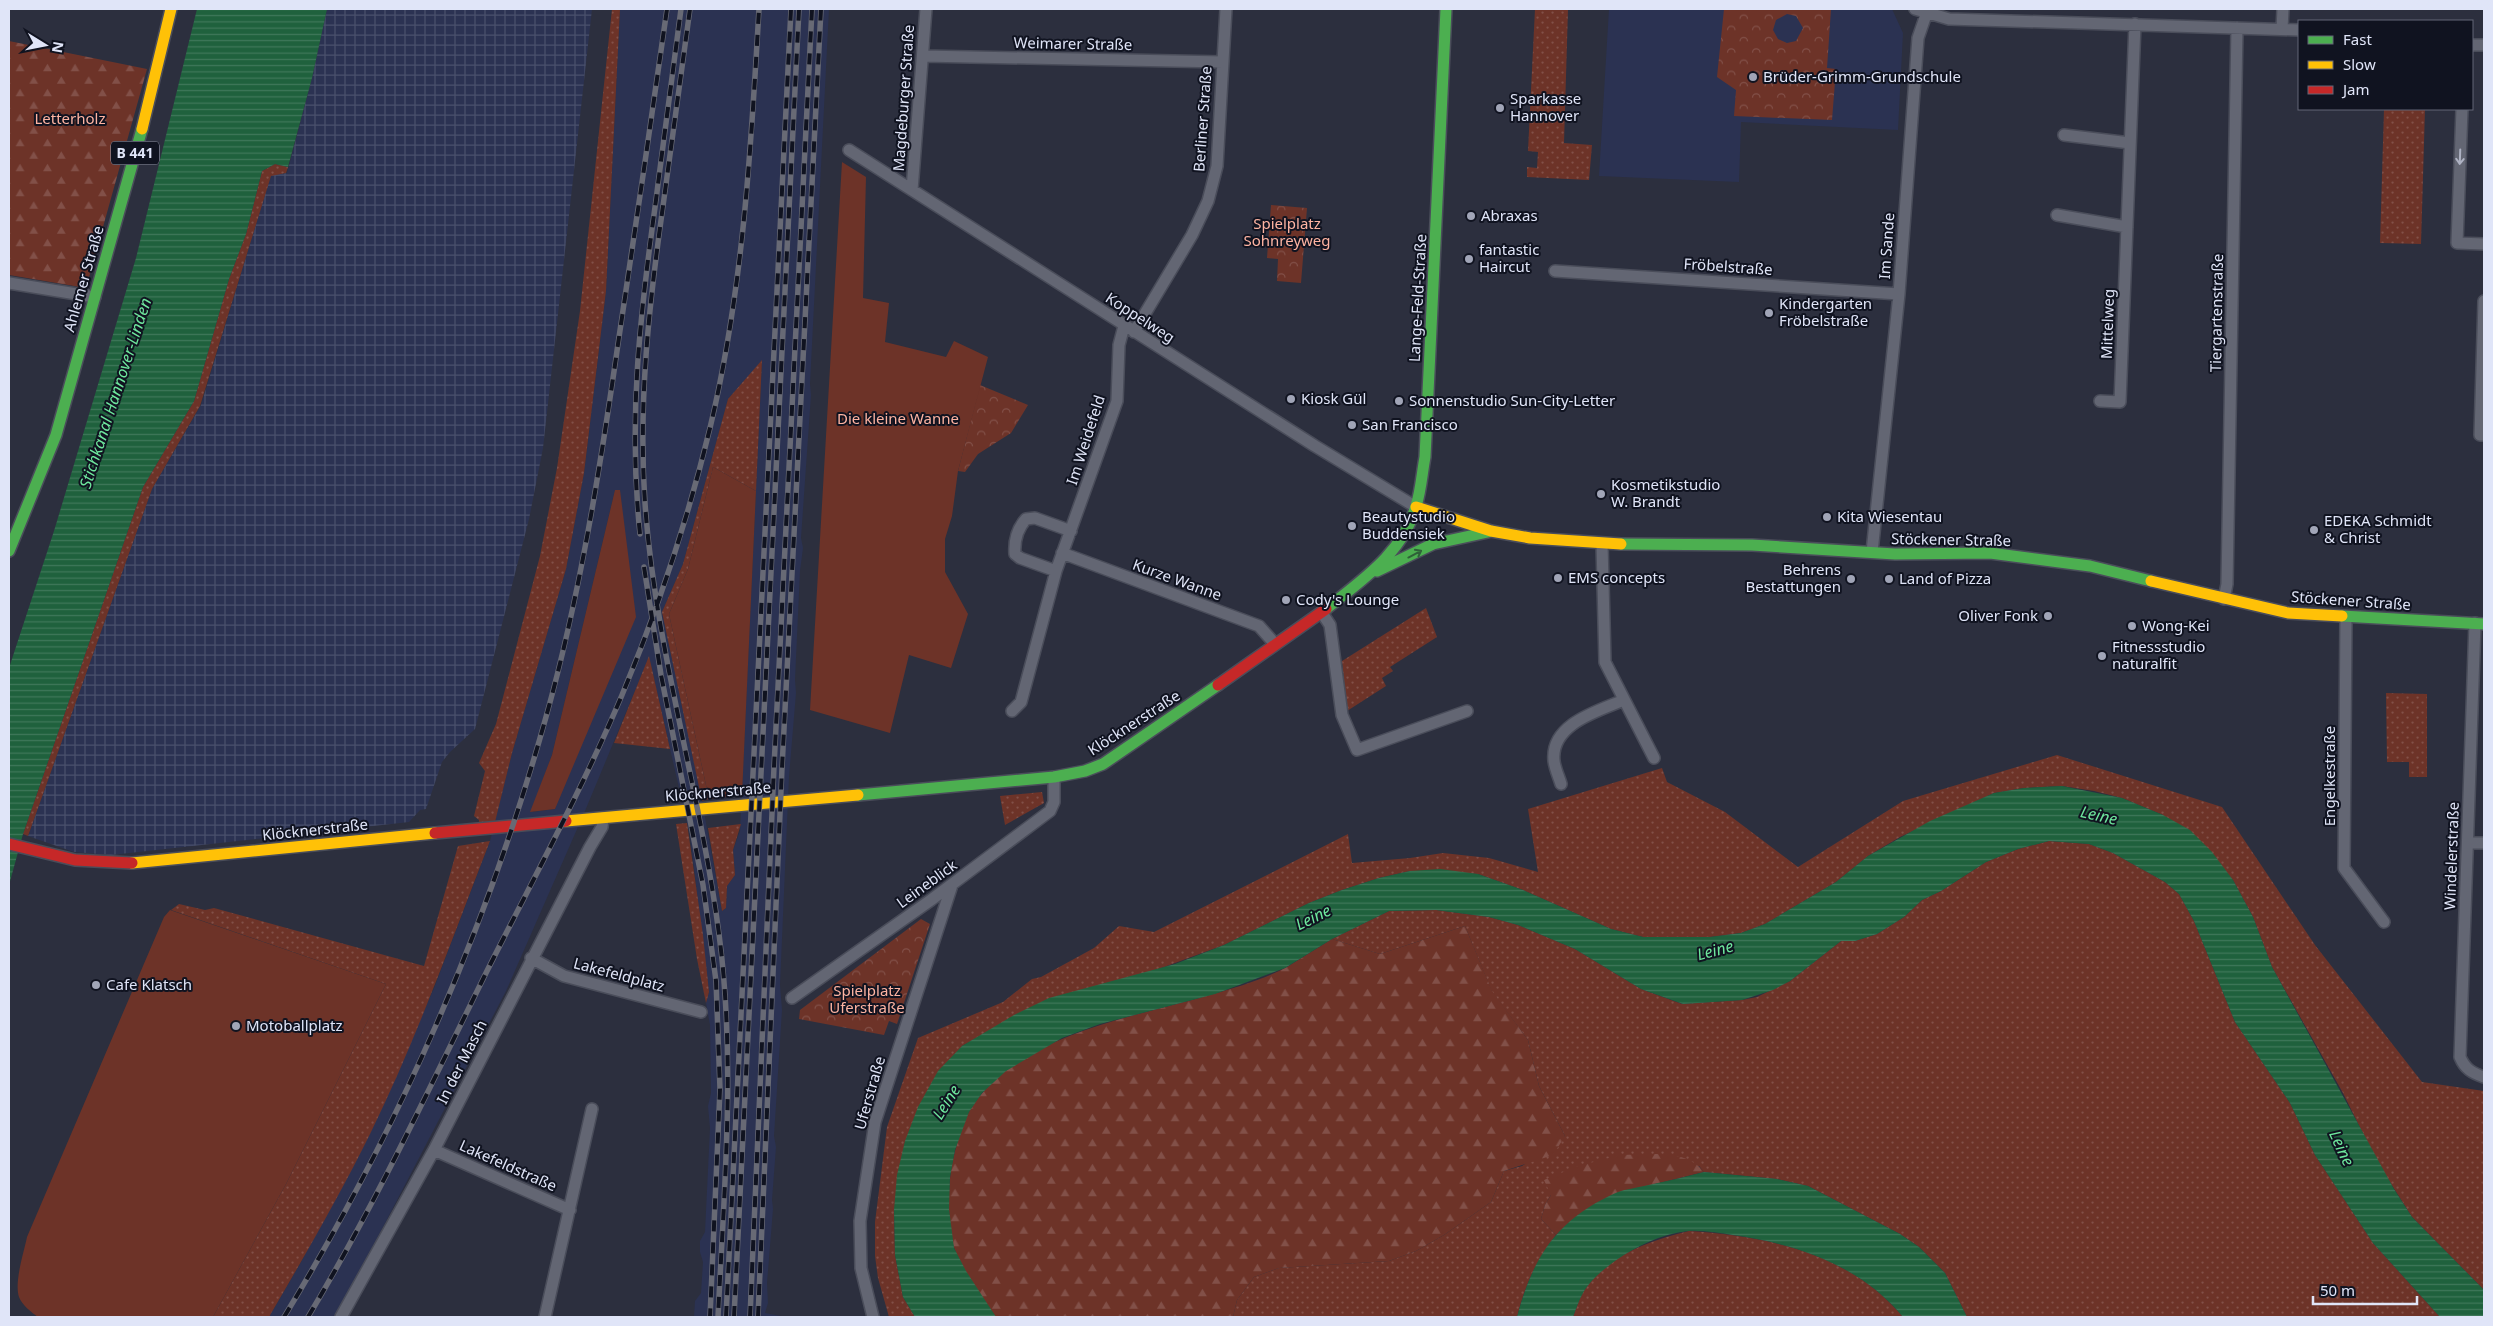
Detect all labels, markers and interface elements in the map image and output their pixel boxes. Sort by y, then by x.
north arrow [20,20,70,70]
legend [2298,20,2473,110]
street label: Magdeburger Straße [888,24,918,172]
text: Fast [2343,29,2372,49]
street label: Weimarer Straße [1013,32,1133,54]
text: N [48,40,69,55]
text: Slow [2343,54,2376,74]
street label: Berliner Straße [1188,65,1216,172]
place label: Brüder-Grimm-Grundschule [1763,66,1961,86]
marker: Brüder-Grimm-Grundschule [1747,71,1759,83]
text: Jam [2341,79,2370,99]
place label: Sparkasse Hannover [1510,88,1581,125]
marker: Sparkasse Hannover [1494,102,1506,114]
park label: Letterholz [34,108,106,128]
road number: B 441 [111,142,159,164]
one-way arrow [2456,149,2465,165]
place label: Abraxas [1481,205,1538,225]
marker: Abraxas [1465,210,1477,222]
street label: Im Sande [1874,212,1898,280]
park label: Spielplatz Sohnreyweg [1243,213,1331,250]
street label: Ahlemer Straße [58,223,108,334]
street label: Lange-Feld-Straße [1404,233,1430,362]
place label: fantastic Haircut [1479,239,1539,276]
marker: fantastic Haircut [1463,253,1475,265]
street label: Fröbelstraße [1683,253,1773,279]
street label: Tiergartenstraße [2205,254,2227,372]
street label: Koppelweg [1102,287,1179,347]
street label: Mittelweg [2096,289,2118,359]
place label: Kindergarten Fröbelstraße [1779,293,1872,330]
water label: Stichkanal Hannover-Linden [74,295,156,491]
marker: Kindergarten Fröbelstraße [1763,307,1775,319]
place label: Kiosk Gül [1301,388,1366,408]
place label: Sonnenstudio Sun-City-Letter [1409,390,1615,410]
street label: Im Weidefeld [1061,392,1109,487]
marker: Kiosk Gül [1285,393,1297,405]
marker: Sonnenstudio Sun-City-Letter [1393,395,1405,407]
park label: Die kleine Wanne [837,408,959,428]
place label: San Francisco [1362,414,1458,434]
marker: San Francisco [1346,419,1358,431]
place label: Kosmetikstudio W. Brandt [1611,474,1720,511]
marker: Kosmetikstudio W. Brandt [1595,488,1607,500]
place label: Beautystudio Buddensiek [1362,506,1455,543]
place label: Kita Wiesentau [1837,506,1942,526]
place label: EDEKA Schmidt & Christ [2324,510,2432,547]
marker: Kita Wiesentau [1821,511,1833,523]
marker: Beautystudio Buddensiek [1346,520,1358,532]
marker: EDEKA Schmidt & Christ [2308,524,2320,536]
street label: Stöckener Straße [1891,528,2011,550]
one-way arrow [1408,549,1423,559]
street label: Kurze Wanne [1130,554,1225,604]
place label: Behrens Bestattungen [1745,559,1841,596]
place label: EMS concepts [1568,567,1665,587]
place label: Land of Pizza [1899,568,1991,588]
marker: EMS concepts [1552,572,1564,584]
marker: Behrens Bestattungen [1845,573,1857,585]
marker: Land of Pizza [1883,573,1895,585]
street label: Stöckener Straße [2290,586,2412,614]
place label: Cody's Lounge [1296,589,1399,609]
marker: Cody's Lounge [1280,594,1292,606]
place label: Oliver Fonk [1958,605,2038,625]
marker: Oliver Fonk [2042,610,2054,622]
place label: Wong-Kei [2142,615,2210,635]
marker: Wong-Kei [2126,620,2138,632]
place label: Fitnessstudio naturalfit [2112,636,2205,673]
marker: Fitnessstudio naturalfit [2096,650,2108,662]
street label: Klöcknerstraße [1083,685,1183,759]
street label: Engelkestraße [2319,726,2339,826]
street label: Klöcknerstraße [664,776,772,806]
water label: Leine [2078,800,2120,830]
street label: Windelerstraße [2439,802,2463,910]
street label: Klöcknerstraße [261,814,369,845]
street label: Leineblick [892,854,961,912]
water label: Leine [1292,899,1334,935]
water label: Leine [1694,935,1736,965]
street label: Lakefeldplatz [572,952,667,996]
place label: Cafe Klatsch [106,974,192,994]
marker: Cafe Klatsch [90,979,102,991]
park label: Spielplatz Uferstraße [829,980,905,1017]
place label: Motoballplatz [246,1015,343,1035]
street label: In der Masch [431,1016,491,1107]
marker: Motoballplatz [230,1020,242,1032]
street label: Uferstraße [849,1054,889,1132]
water label: Leine [927,1080,965,1124]
water label: Leine [2324,1127,2360,1169]
street label: Lakefeldstraße [457,1135,560,1195]
scale bar [2313,1274,2417,1306]
text: 50 m [2320,1280,2355,1300]

